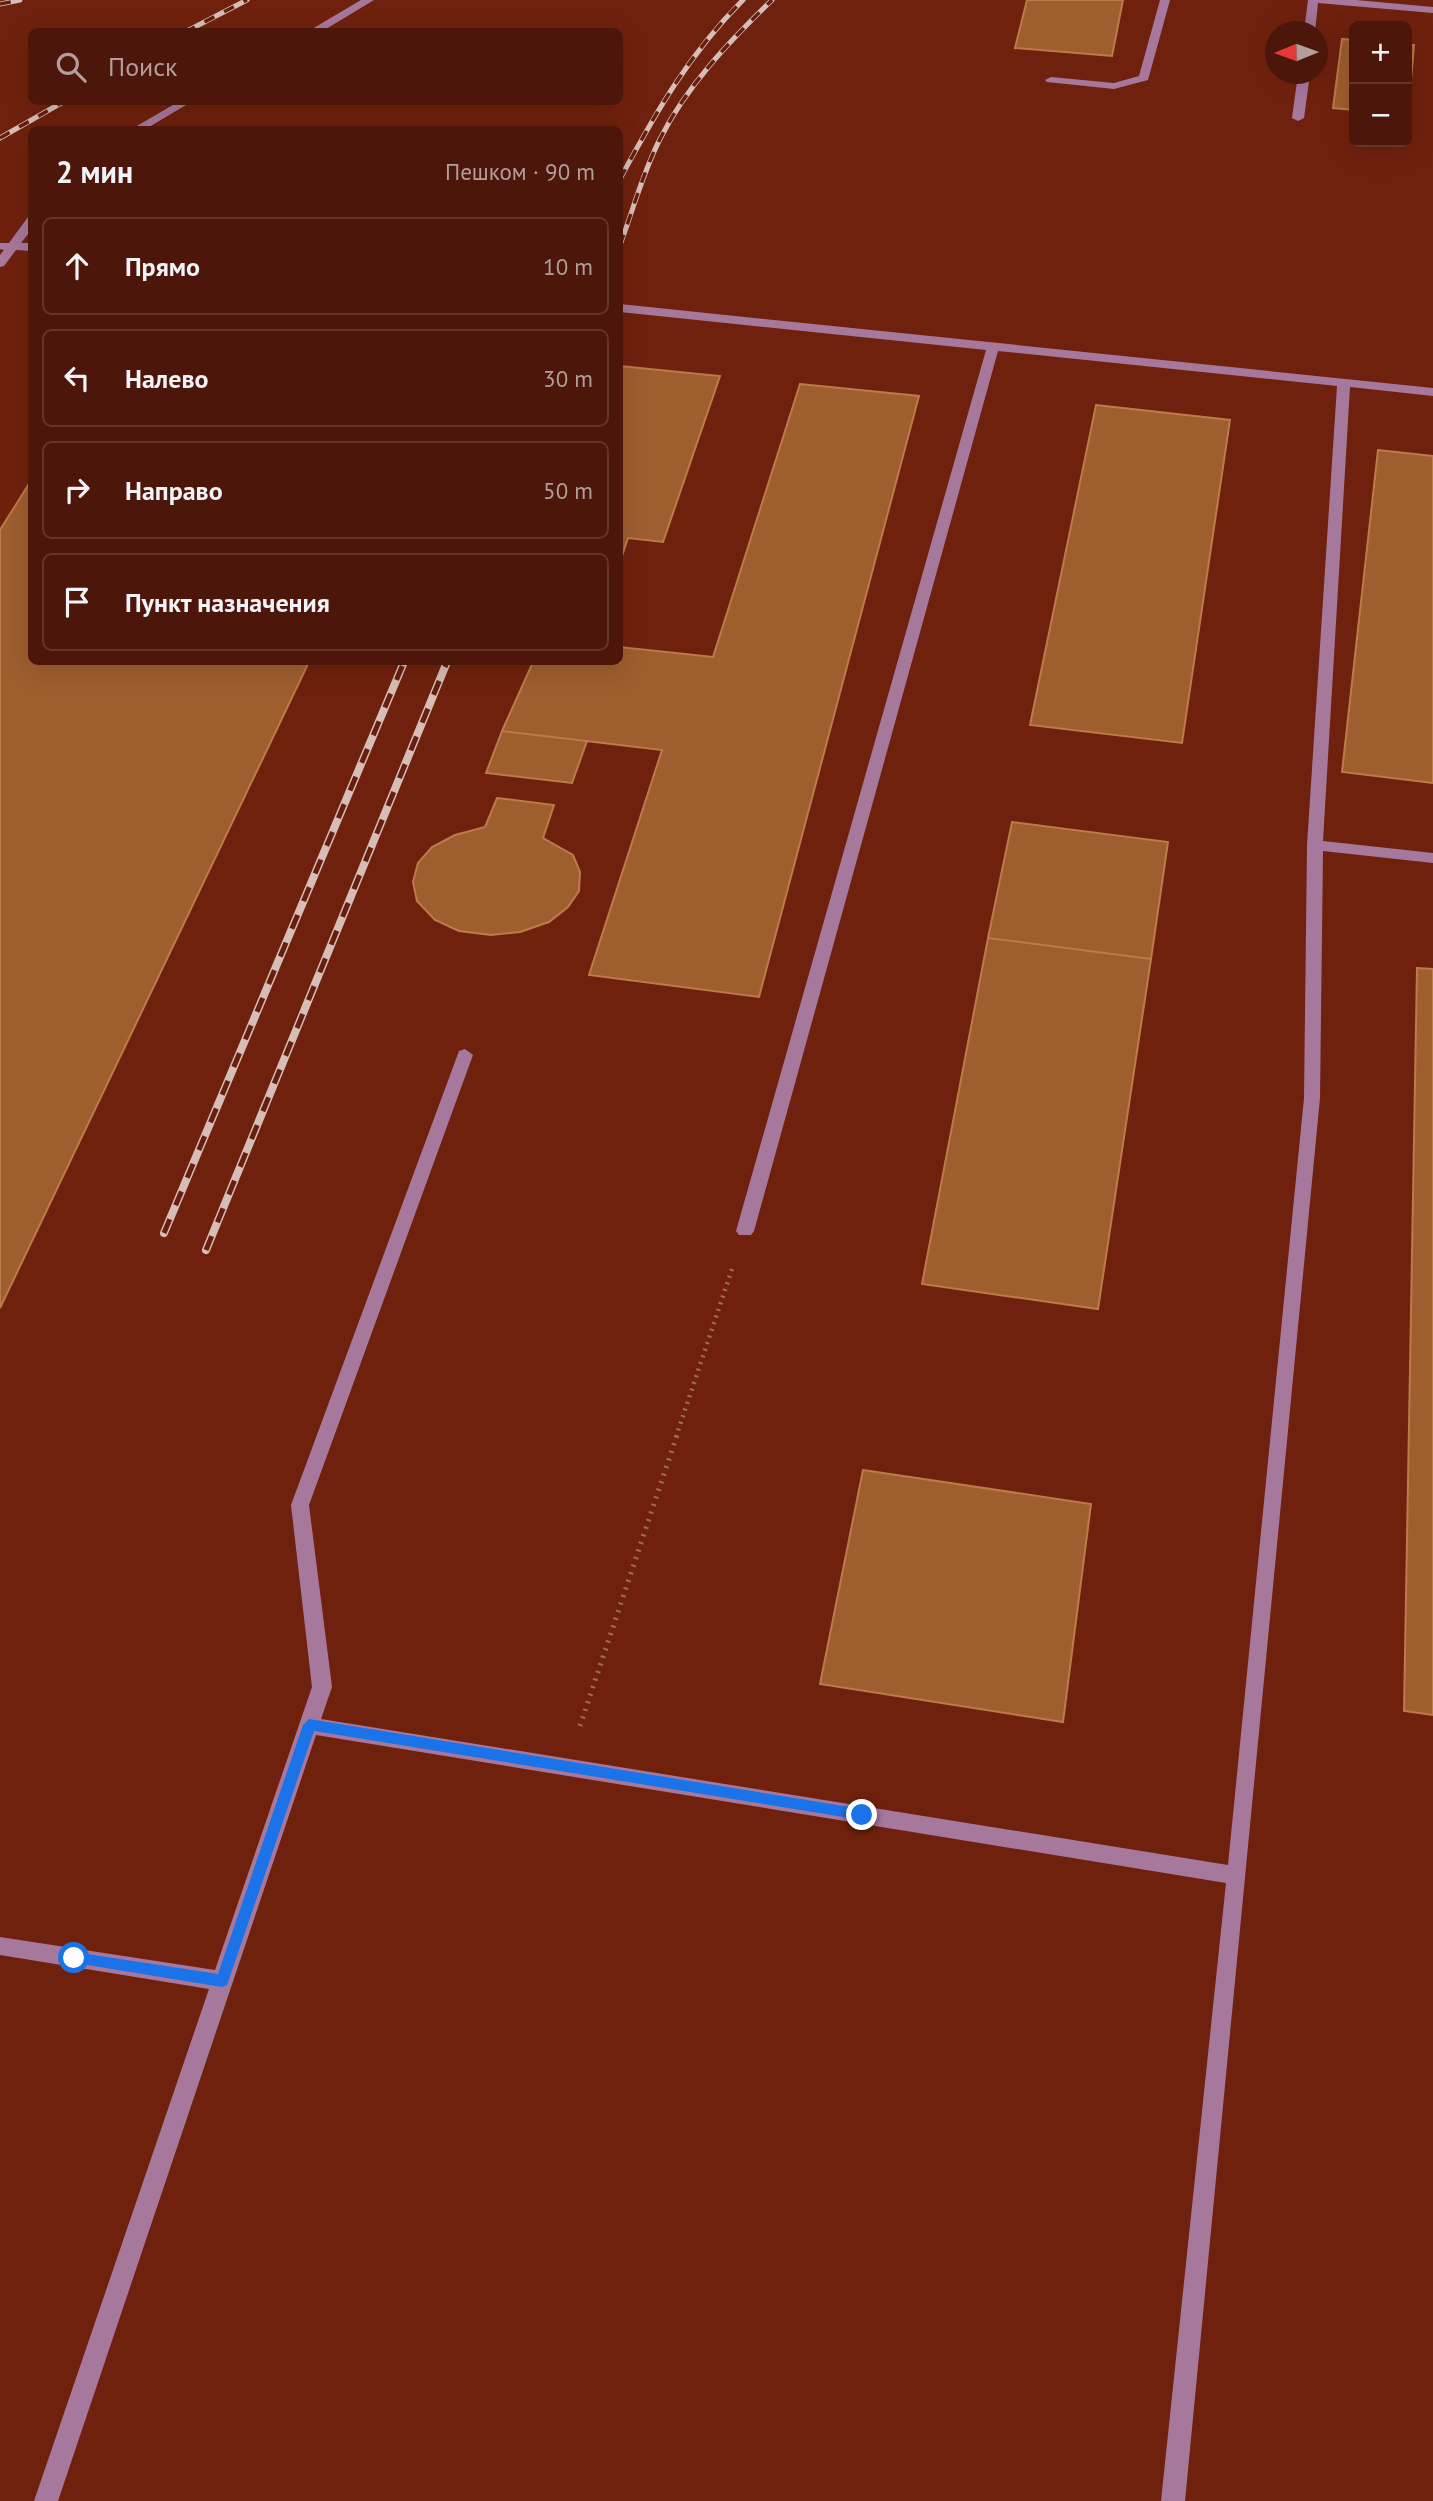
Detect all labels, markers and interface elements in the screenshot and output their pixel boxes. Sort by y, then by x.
north arrow [1265,21,1328,84]
map controls [1349,21,1412,147]
button: + [1349,21,1412,84]
search box [28,28,623,105]
icon: search [52,48,90,86]
text: Поиск [108,50,177,83]
button: − [1349,84,1412,147]
text: 2 мин [56,152,133,191]
text: Пешком · 90 m [445,157,595,186]
icon: ahead [58,247,96,285]
text: Прямо [125,250,200,283]
text: 10 m [543,252,593,281]
icon: left [58,359,96,397]
text: Налево [125,362,209,395]
text: 30 m [543,364,593,393]
icon: right [58,471,96,509]
text: Направо [125,474,223,507]
text: 50 m [543,476,593,505]
icon: arrive [58,583,96,621]
text: Пункт назначения [125,586,330,619]
route end [846,1799,877,1830]
route start [58,1942,89,1973]

